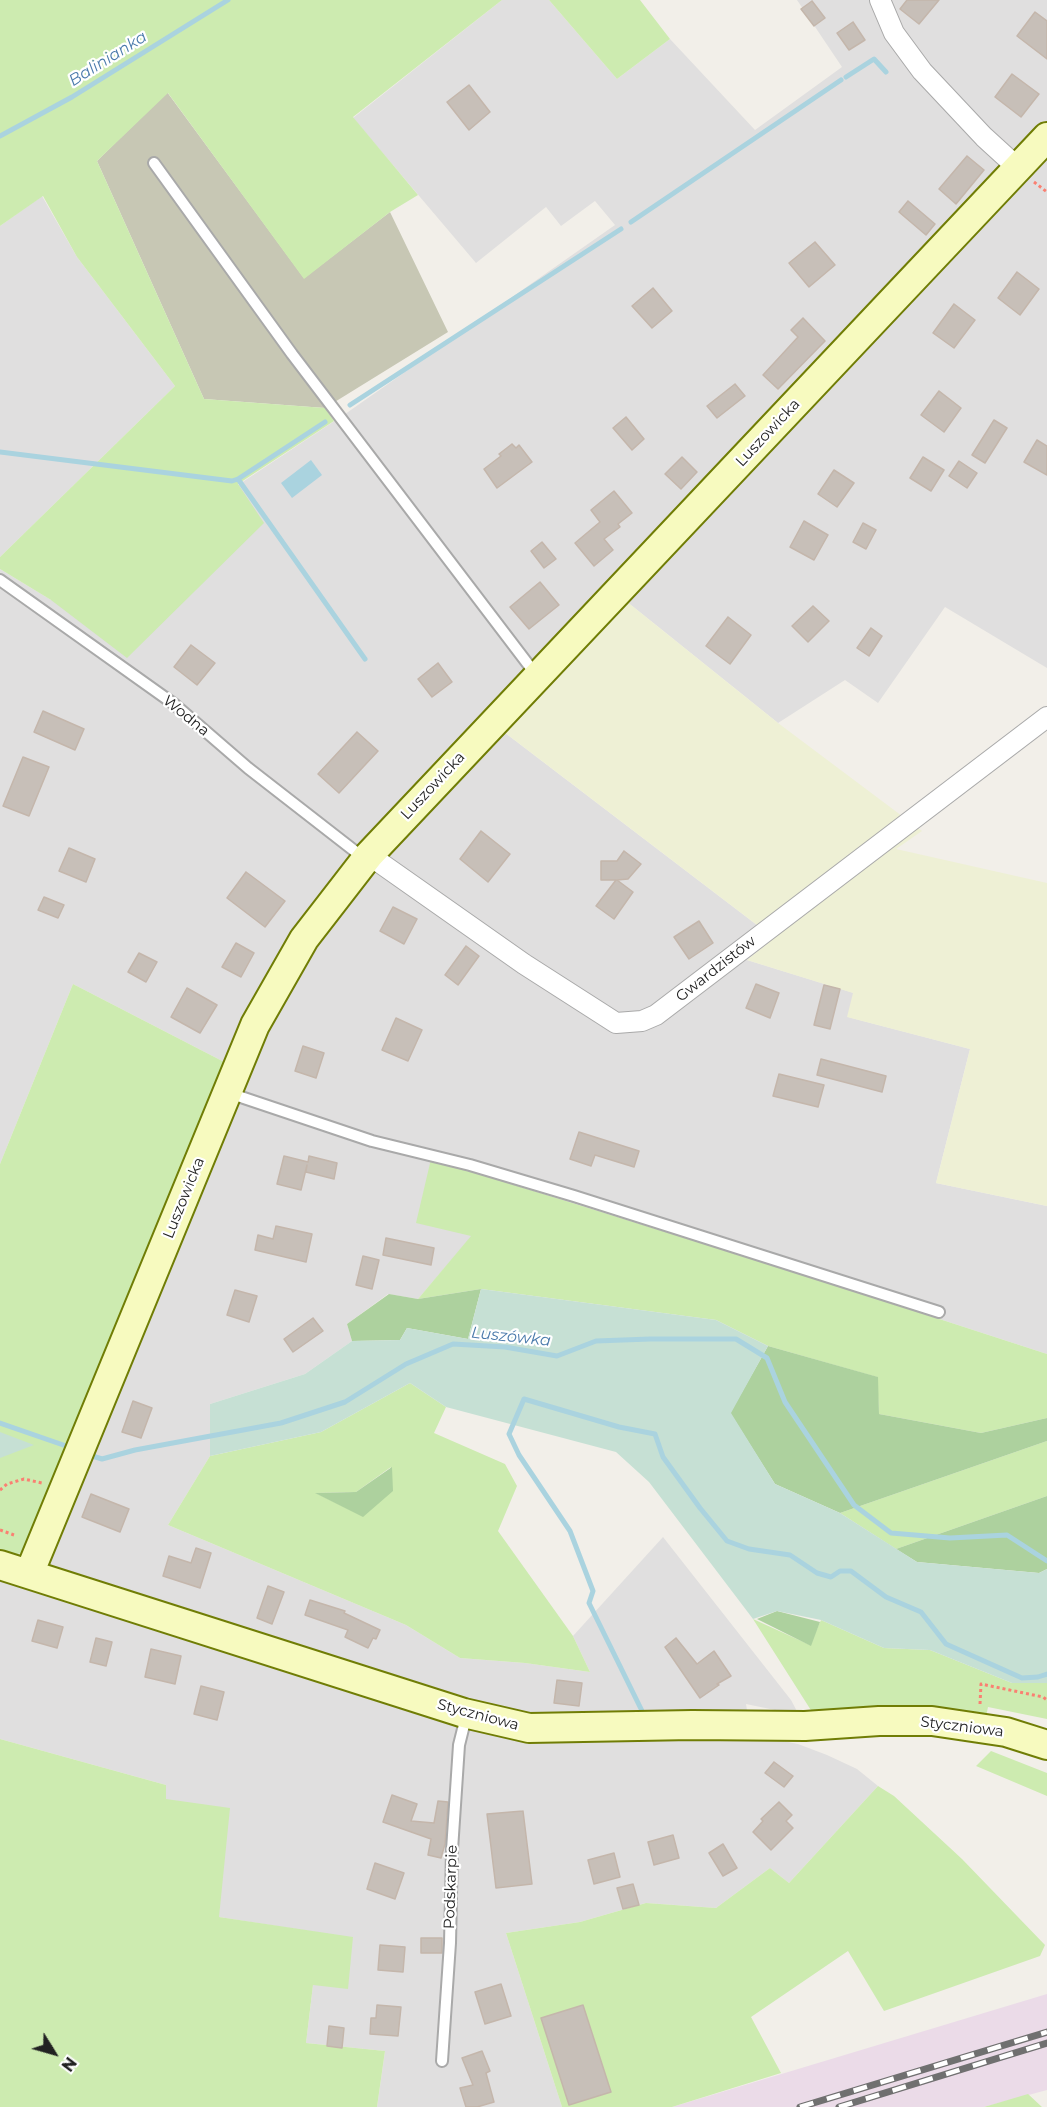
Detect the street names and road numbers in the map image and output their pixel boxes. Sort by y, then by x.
street label: Luszowicka [732,395,804,471]
street label: Wodna [159,692,213,740]
street label: Luszowicka [397,748,469,824]
street label: Gwardzistów [672,932,760,1006]
street label: Luszowicka [160,1155,208,1241]
street label: Styczniowa [435,1695,521,1735]
street label: Styczniowa [919,1713,1005,1741]
street label: Podskarpie [441,1845,461,1929]

